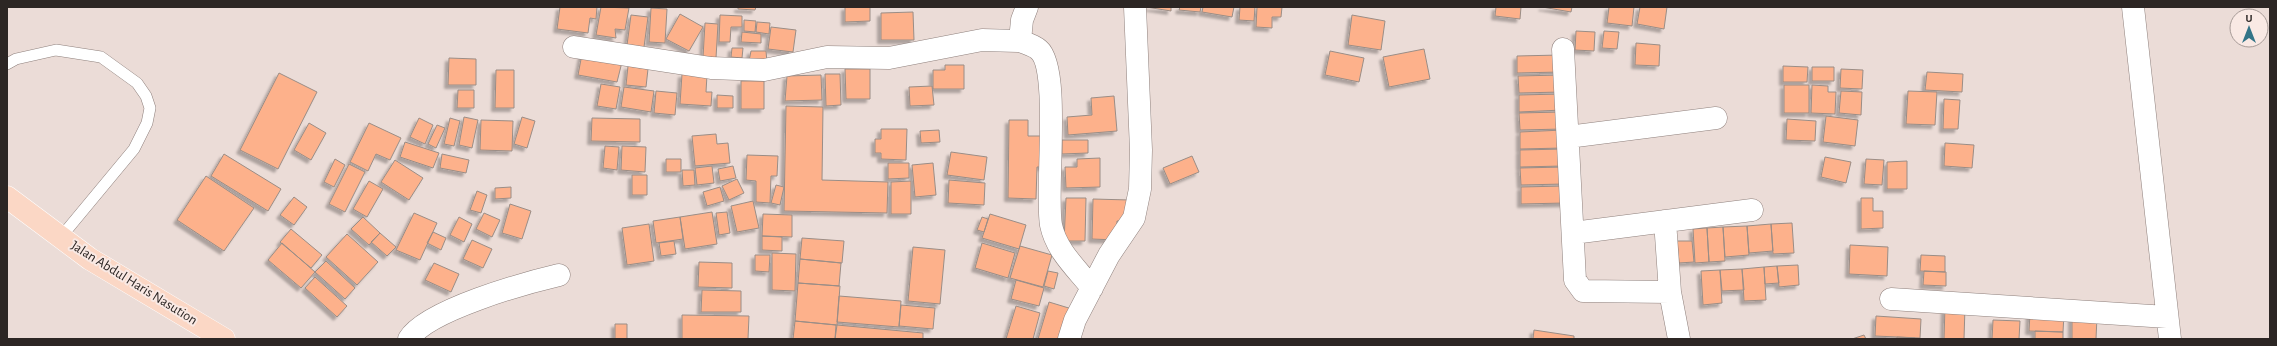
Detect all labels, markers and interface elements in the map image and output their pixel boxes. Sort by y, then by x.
north arrow [2229,8,2269,48]
text: U [2245,13,2253,24]
street label: Jalan Abdul Haris Nasution [68,238,200,328]

